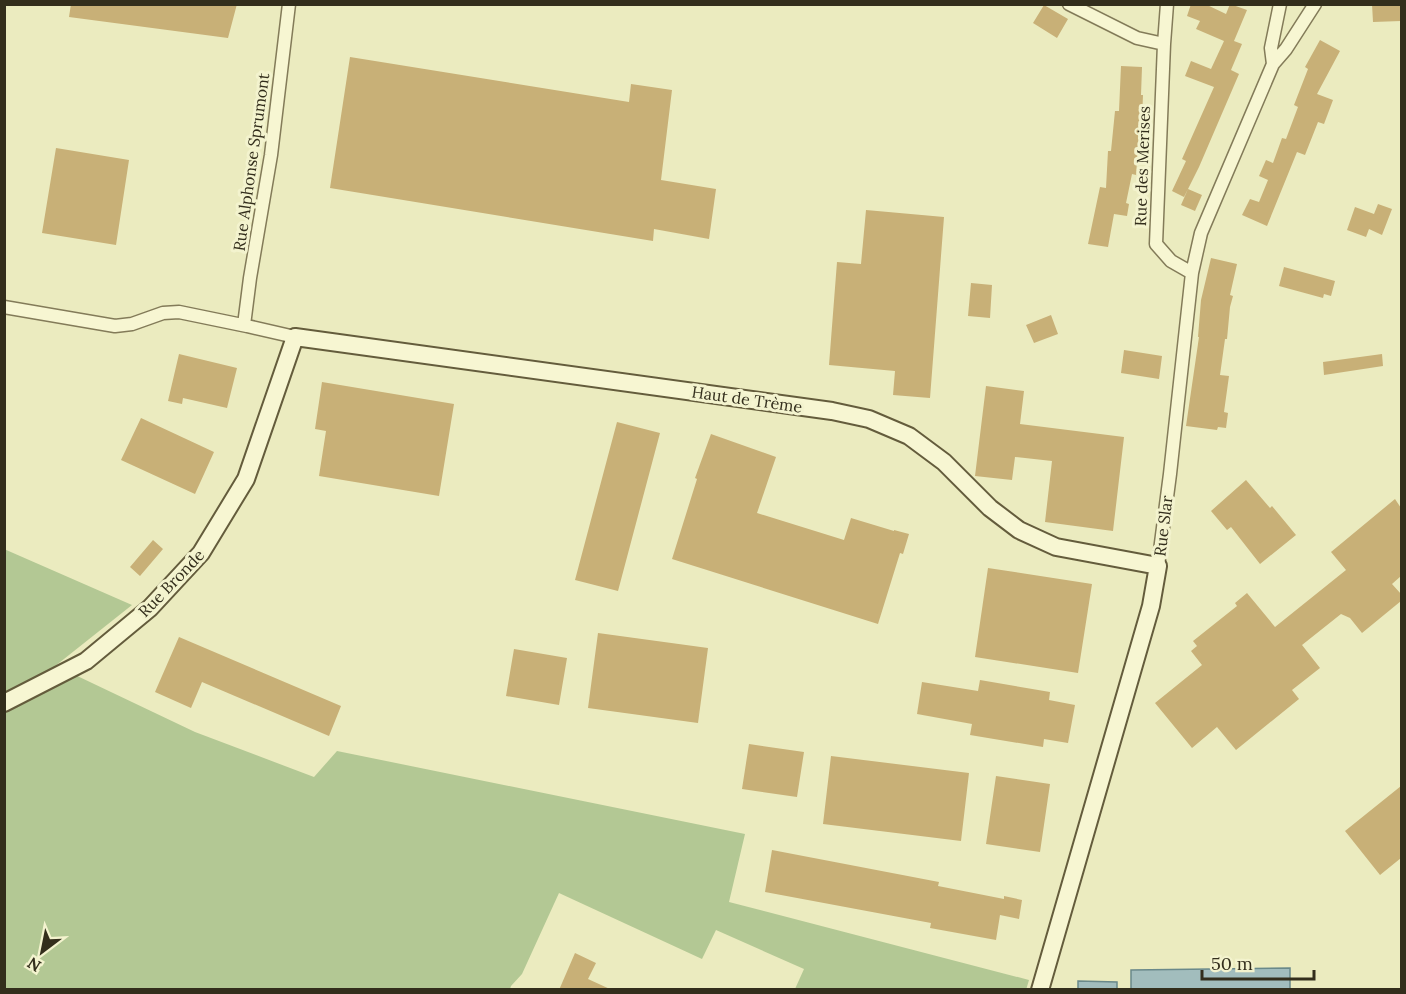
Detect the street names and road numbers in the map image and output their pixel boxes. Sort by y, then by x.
street label: Rue Alphonse Sprumont [229,71,274,252]
street label: Rue des Merises [1130,105,1154,227]
street label: Haut de Trème [690,381,804,417]
street label: Rue Slar [1149,494,1177,558]
street label: Rue Bronde [134,545,208,621]

